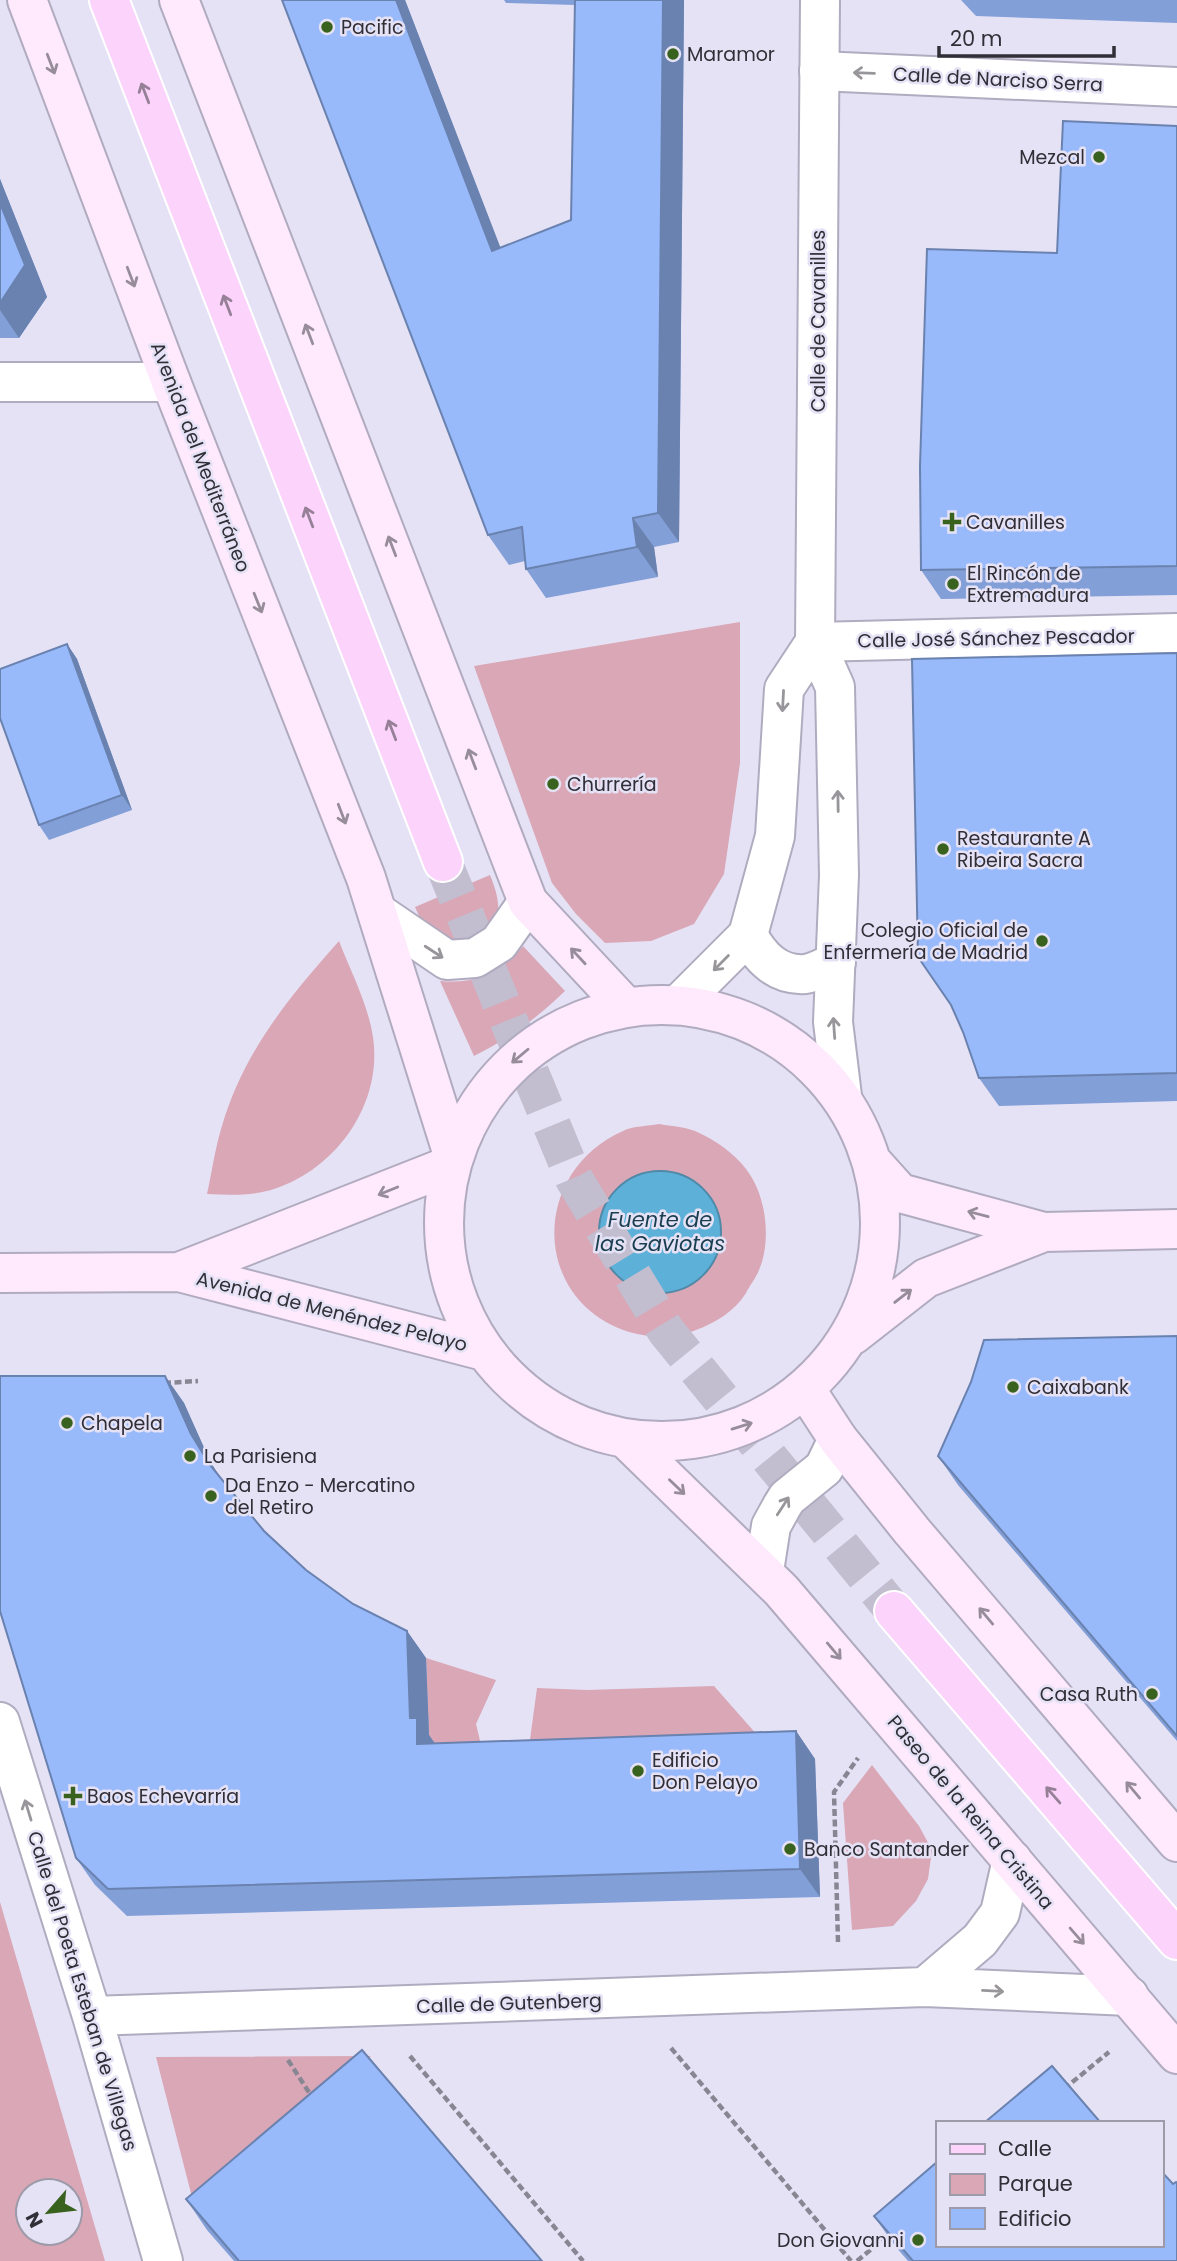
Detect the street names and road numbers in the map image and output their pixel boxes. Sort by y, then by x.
street label: Calle de Narciso Serra [892,61,1104,98]
street label: Calle de Cavanilles [805,230,832,412]
street label: Avenida del Mediterráneo [144,338,257,576]
street label: Calle José Sánchez Pescador [857,623,1135,654]
street label: Avenida de Menéndez Pelayo [194,1265,470,1358]
street label: Paseo de la Reina Cristina [881,1709,1060,1915]
street label: Calle del Poeta Esteban de Villegas [21,1828,144,2154]
street label: Calle de Gutenberg [416,1987,602,2020]

